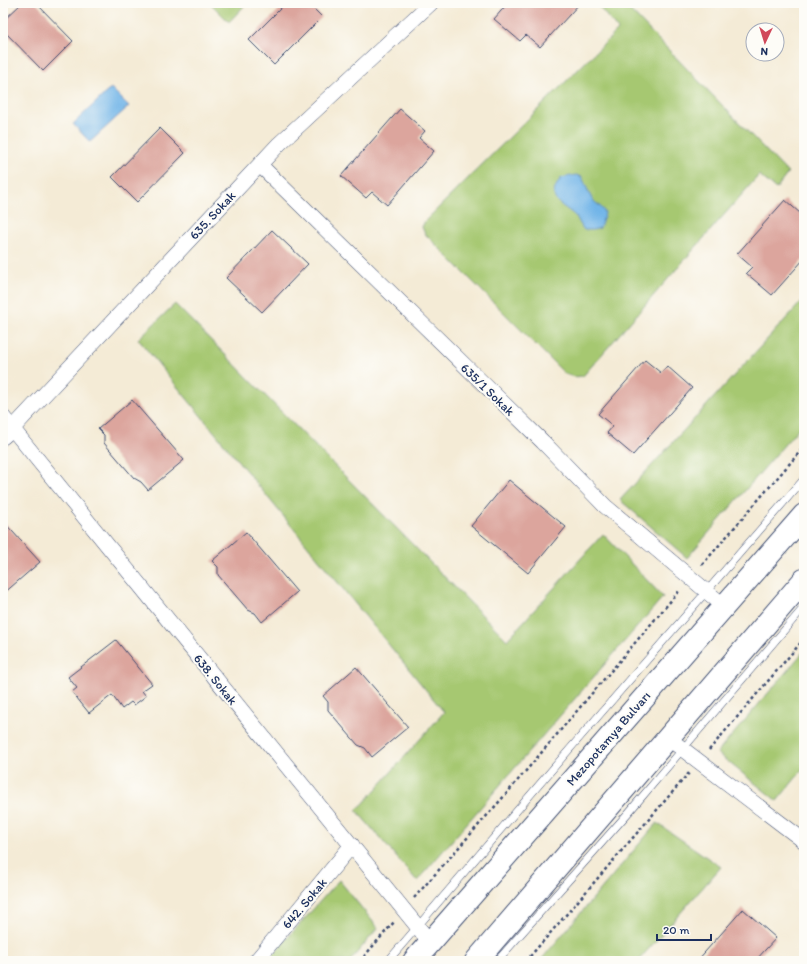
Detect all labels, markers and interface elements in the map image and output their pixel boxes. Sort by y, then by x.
north arrow [745,22,785,62]
text: N [760,45,769,58]
street label: 635. Sokak [186,188,239,243]
street label: 635/1 Sokak [458,360,518,419]
street label: 638. Sokak [191,651,241,708]
street label: Mezopotamya Bulvarı [563,688,653,789]
street label: 642. Sokak [279,875,330,932]
scale bar [657,916,711,942]
text: 20 m [663,923,690,937]

